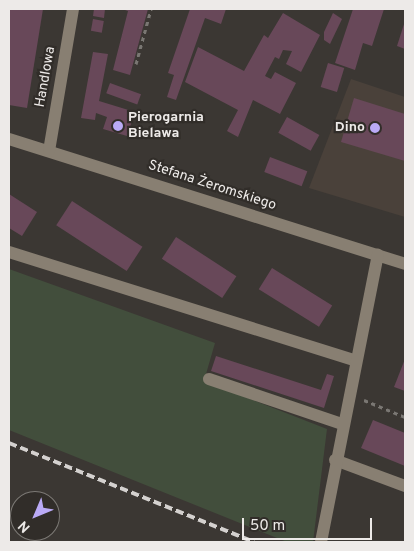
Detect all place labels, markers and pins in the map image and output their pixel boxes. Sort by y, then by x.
place label: Pierogarnia Bielawa [128,110,204,142]
marker: Pierogarnia Bielawa [112,120,124,132]
place label: Dino [335,120,365,136]
marker: Dino [369,122,381,134]

